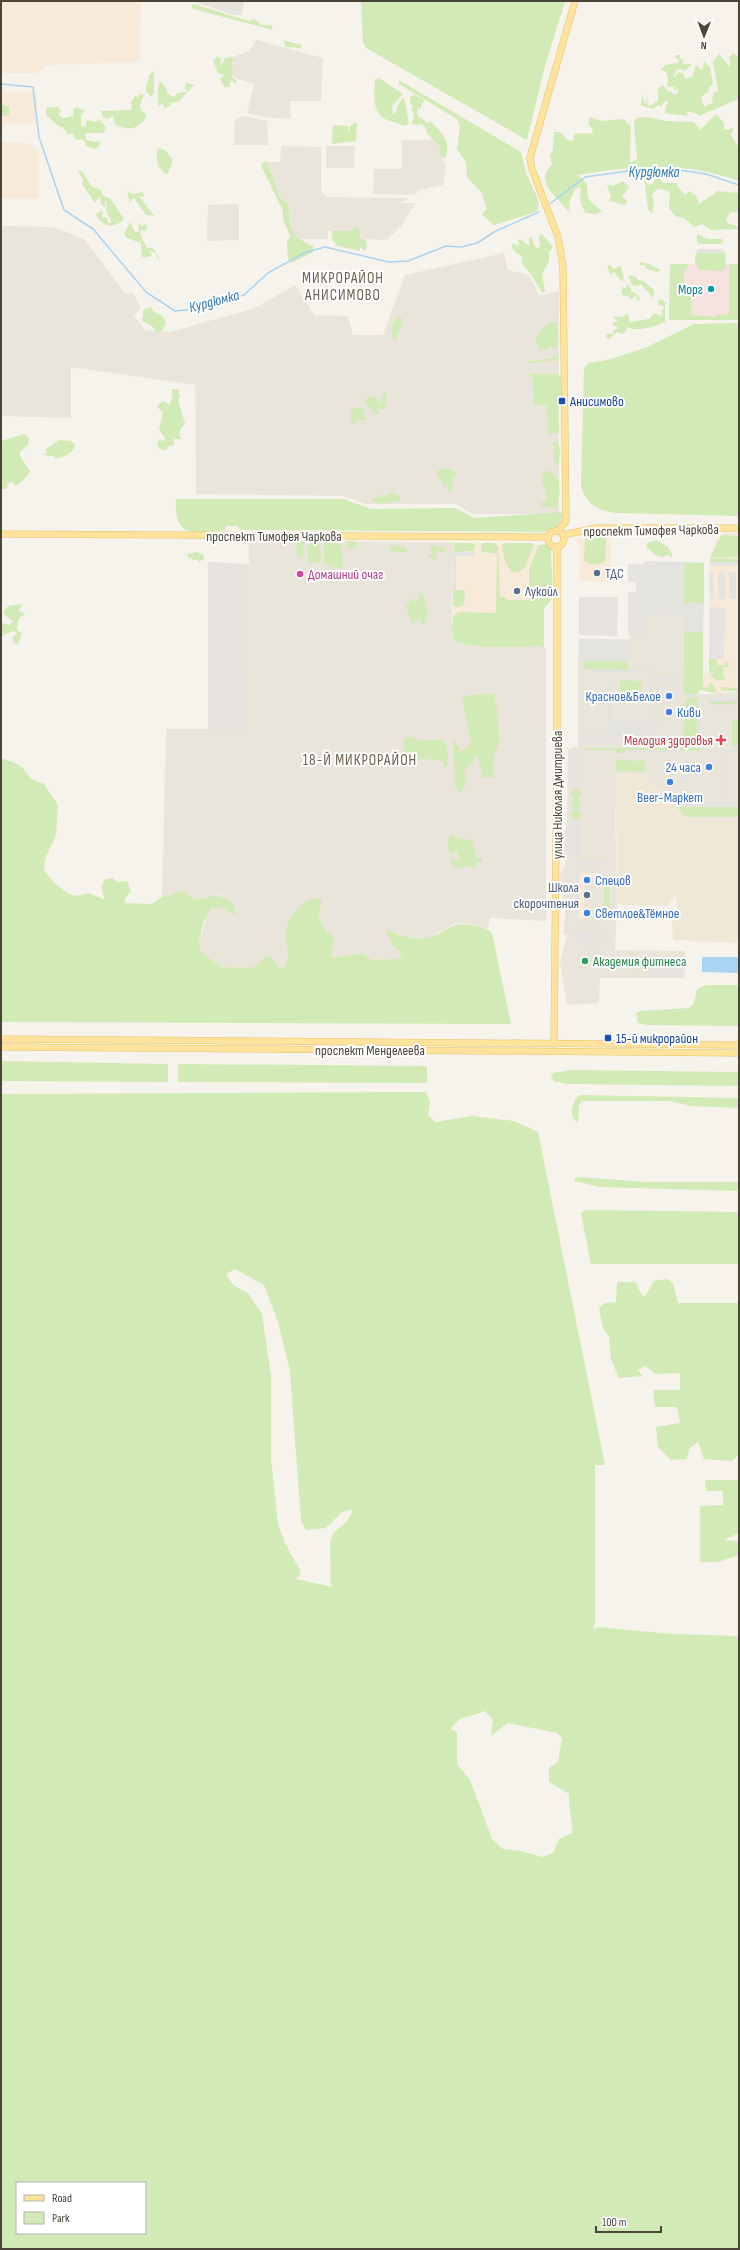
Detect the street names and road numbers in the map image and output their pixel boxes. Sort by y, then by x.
street label: проспект Тимофея Чаркова [583,521,719,540]
street label: проспект Тимофея Чаркова [206,528,342,545]
street label: улица Николая Дмитриева [549,731,566,859]
street label: проспект Менделеева [315,1042,425,1059]

